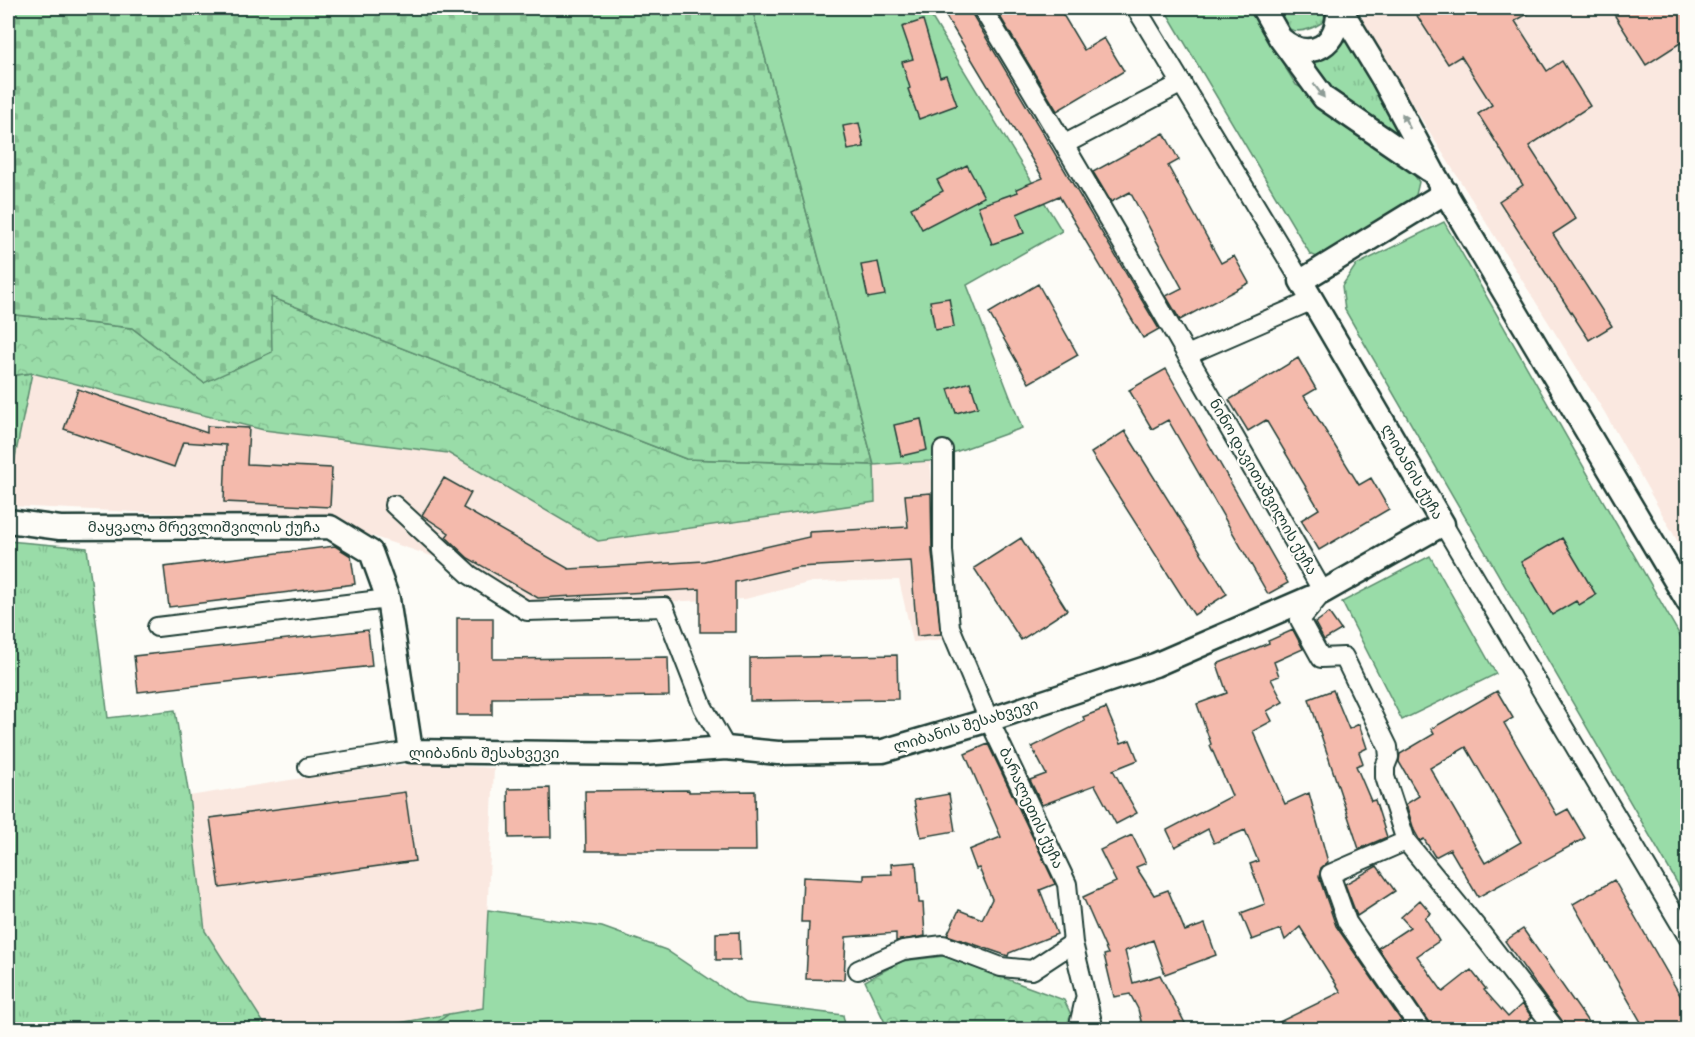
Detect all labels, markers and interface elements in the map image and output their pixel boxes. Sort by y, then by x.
one-way arrow [1312,83,1324,98]
one-way arrow [1401,112,1410,129]
street label: ნინო დავითაშვილის ქუჩა [1205,396,1321,578]
street label: ლიბანის ქუჩა [1377,421,1447,523]
street label: მაყვალა მრევლიშვილის ქუჩა [88,518,320,537]
street label: ლიბანის შესახვევი [891,695,1041,757]
street label: ლიბანის შესახვევი [409,744,559,763]
street label: ბარალეთის ქუჩა [995,744,1067,872]

